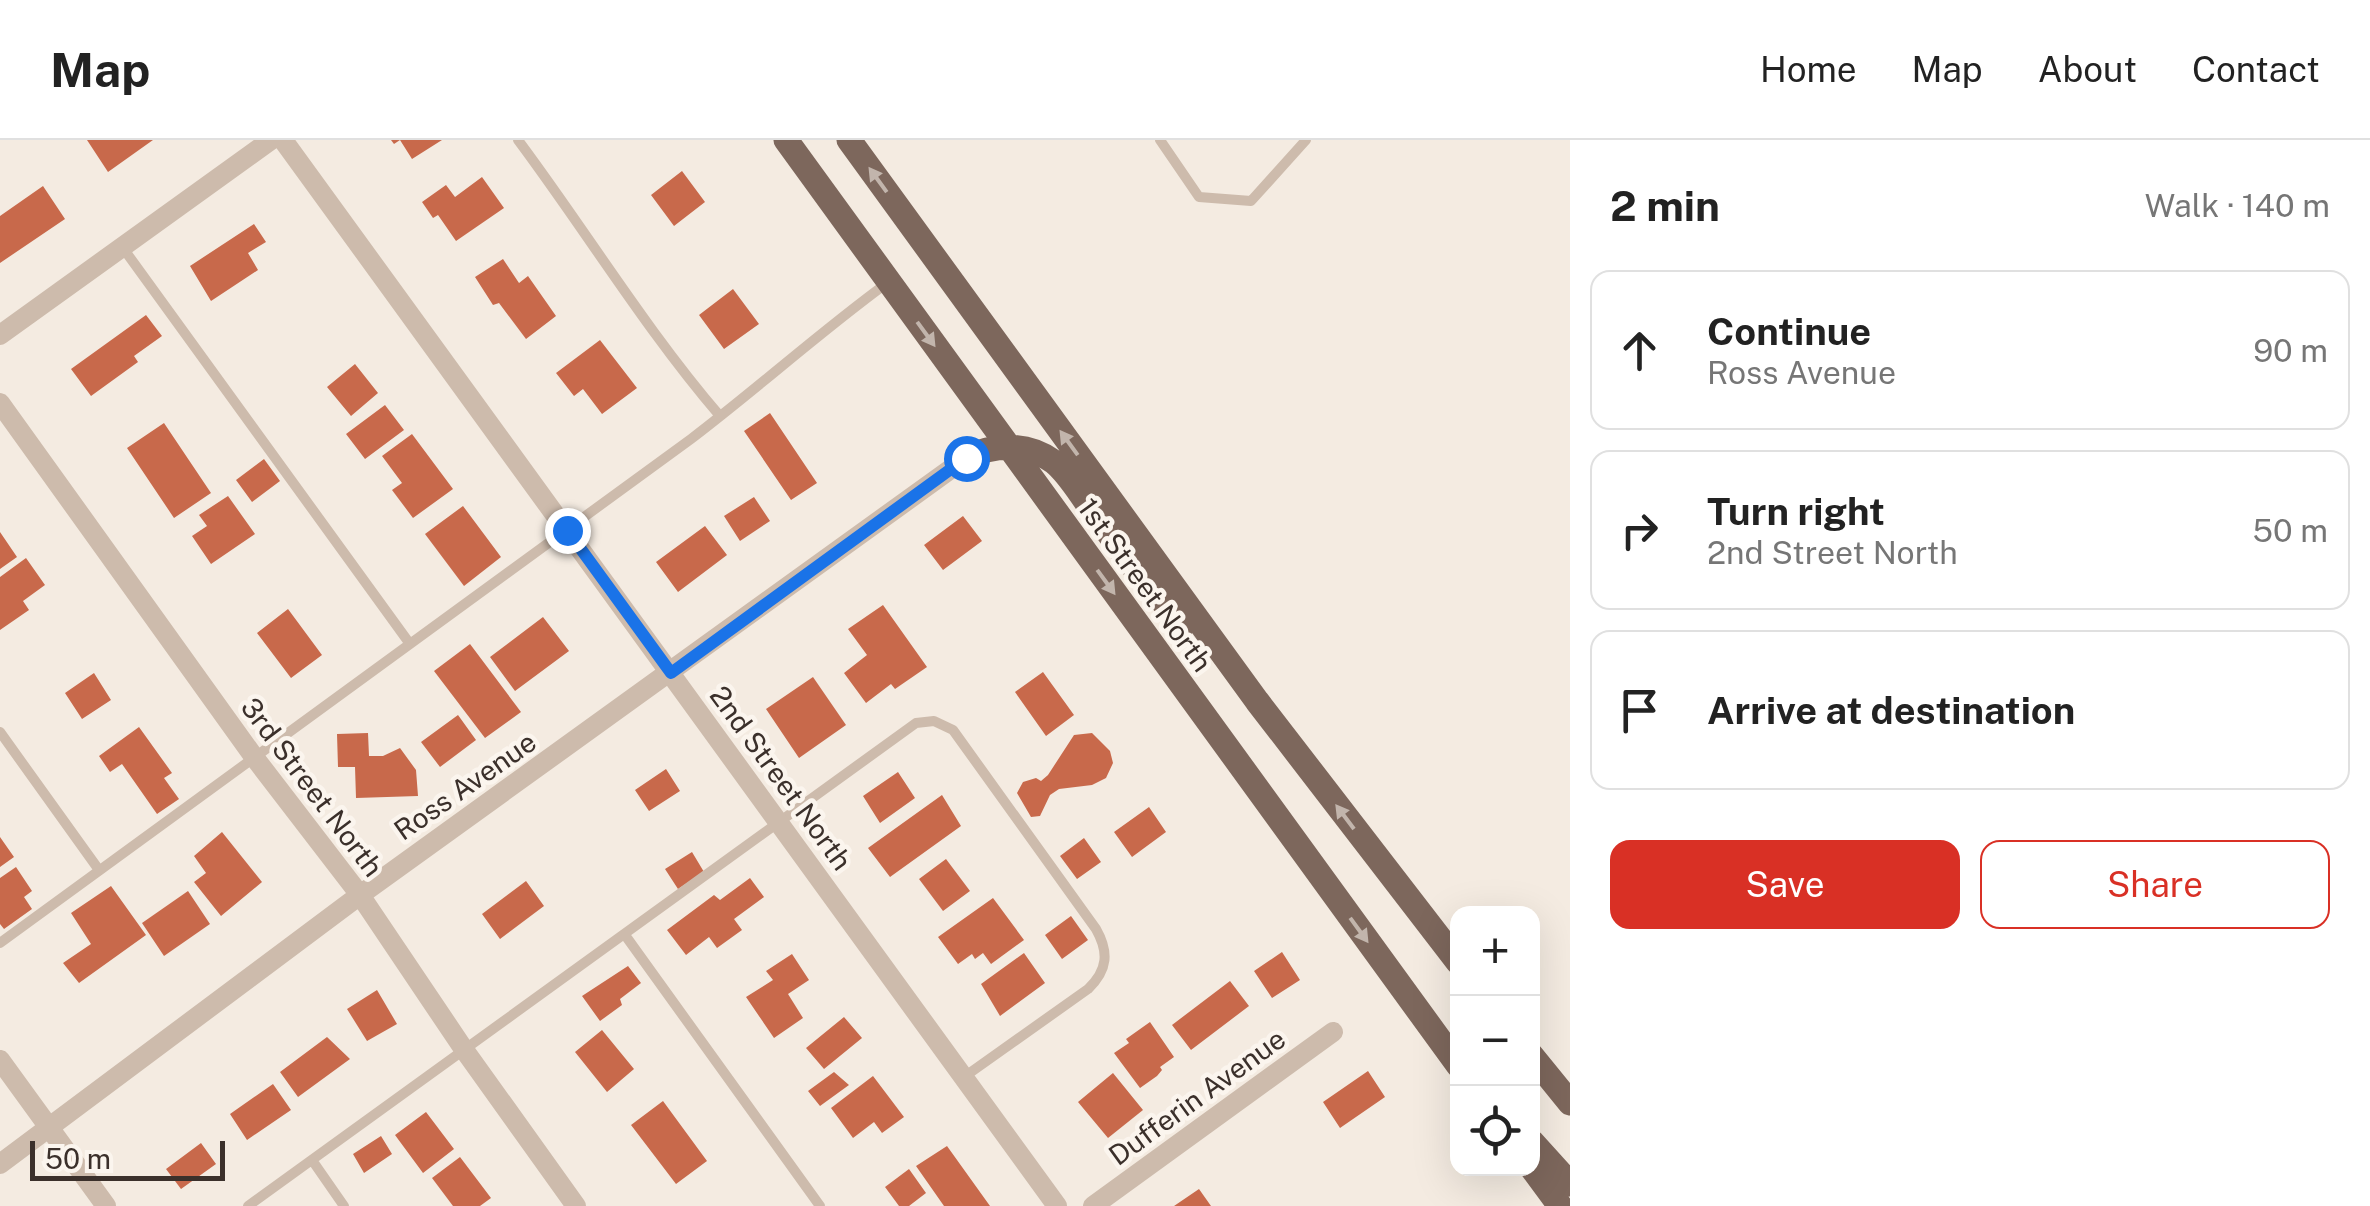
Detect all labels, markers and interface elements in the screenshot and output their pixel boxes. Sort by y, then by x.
text: Map [50,41,150,98]
text: Home [1760,49,1857,90]
text: Map [1912,49,1983,90]
text: About [2038,49,2137,90]
text: Contact [2192,49,2320,90]
one-way arrow [869,167,888,193]
text: 2 min [1610,181,1720,230]
text: Walk · 140 m [2145,187,2330,224]
text: Continue [1707,309,1871,354]
one-way arrow [916,321,935,348]
icon: ahead [1612,323,1667,378]
text: 90 m [2253,332,2328,369]
text: Ross Avenue [1707,354,1896,391]
one-way arrow [1060,430,1080,456]
route start [944,436,990,482]
text: Turn right [1707,489,1885,534]
street label: 1st Street North [1072,492,1219,678]
icon: right [1612,503,1667,558]
route end [545,508,591,554]
text: 50 m [2252,512,2328,549]
text: 2nd Street North [1707,534,1958,571]
one-way arrow [1096,569,1115,595]
street label: 2nd Street North [704,679,859,876]
icon: arrive [1612,683,1667,738]
text: Arrive at destination [1707,688,2075,733]
street label: 3rd Street North [235,691,390,882]
street label: Ross Avenue [388,725,542,847]
one-way arrow [1336,804,1356,830]
button: Save [1610,840,1960,929]
button: Share [1980,840,2330,929]
map controls [1450,906,1540,1176]
button: + [1450,906,1540,996]
one-way arrow [1349,917,1369,943]
button: − [1450,996,1540,1086]
street label: Dufferin Avenue [1102,1022,1291,1172]
button: locate [1450,1086,1540,1176]
scale bar [30,1136,225,1180]
text: 50 m [45,1142,111,1175]

